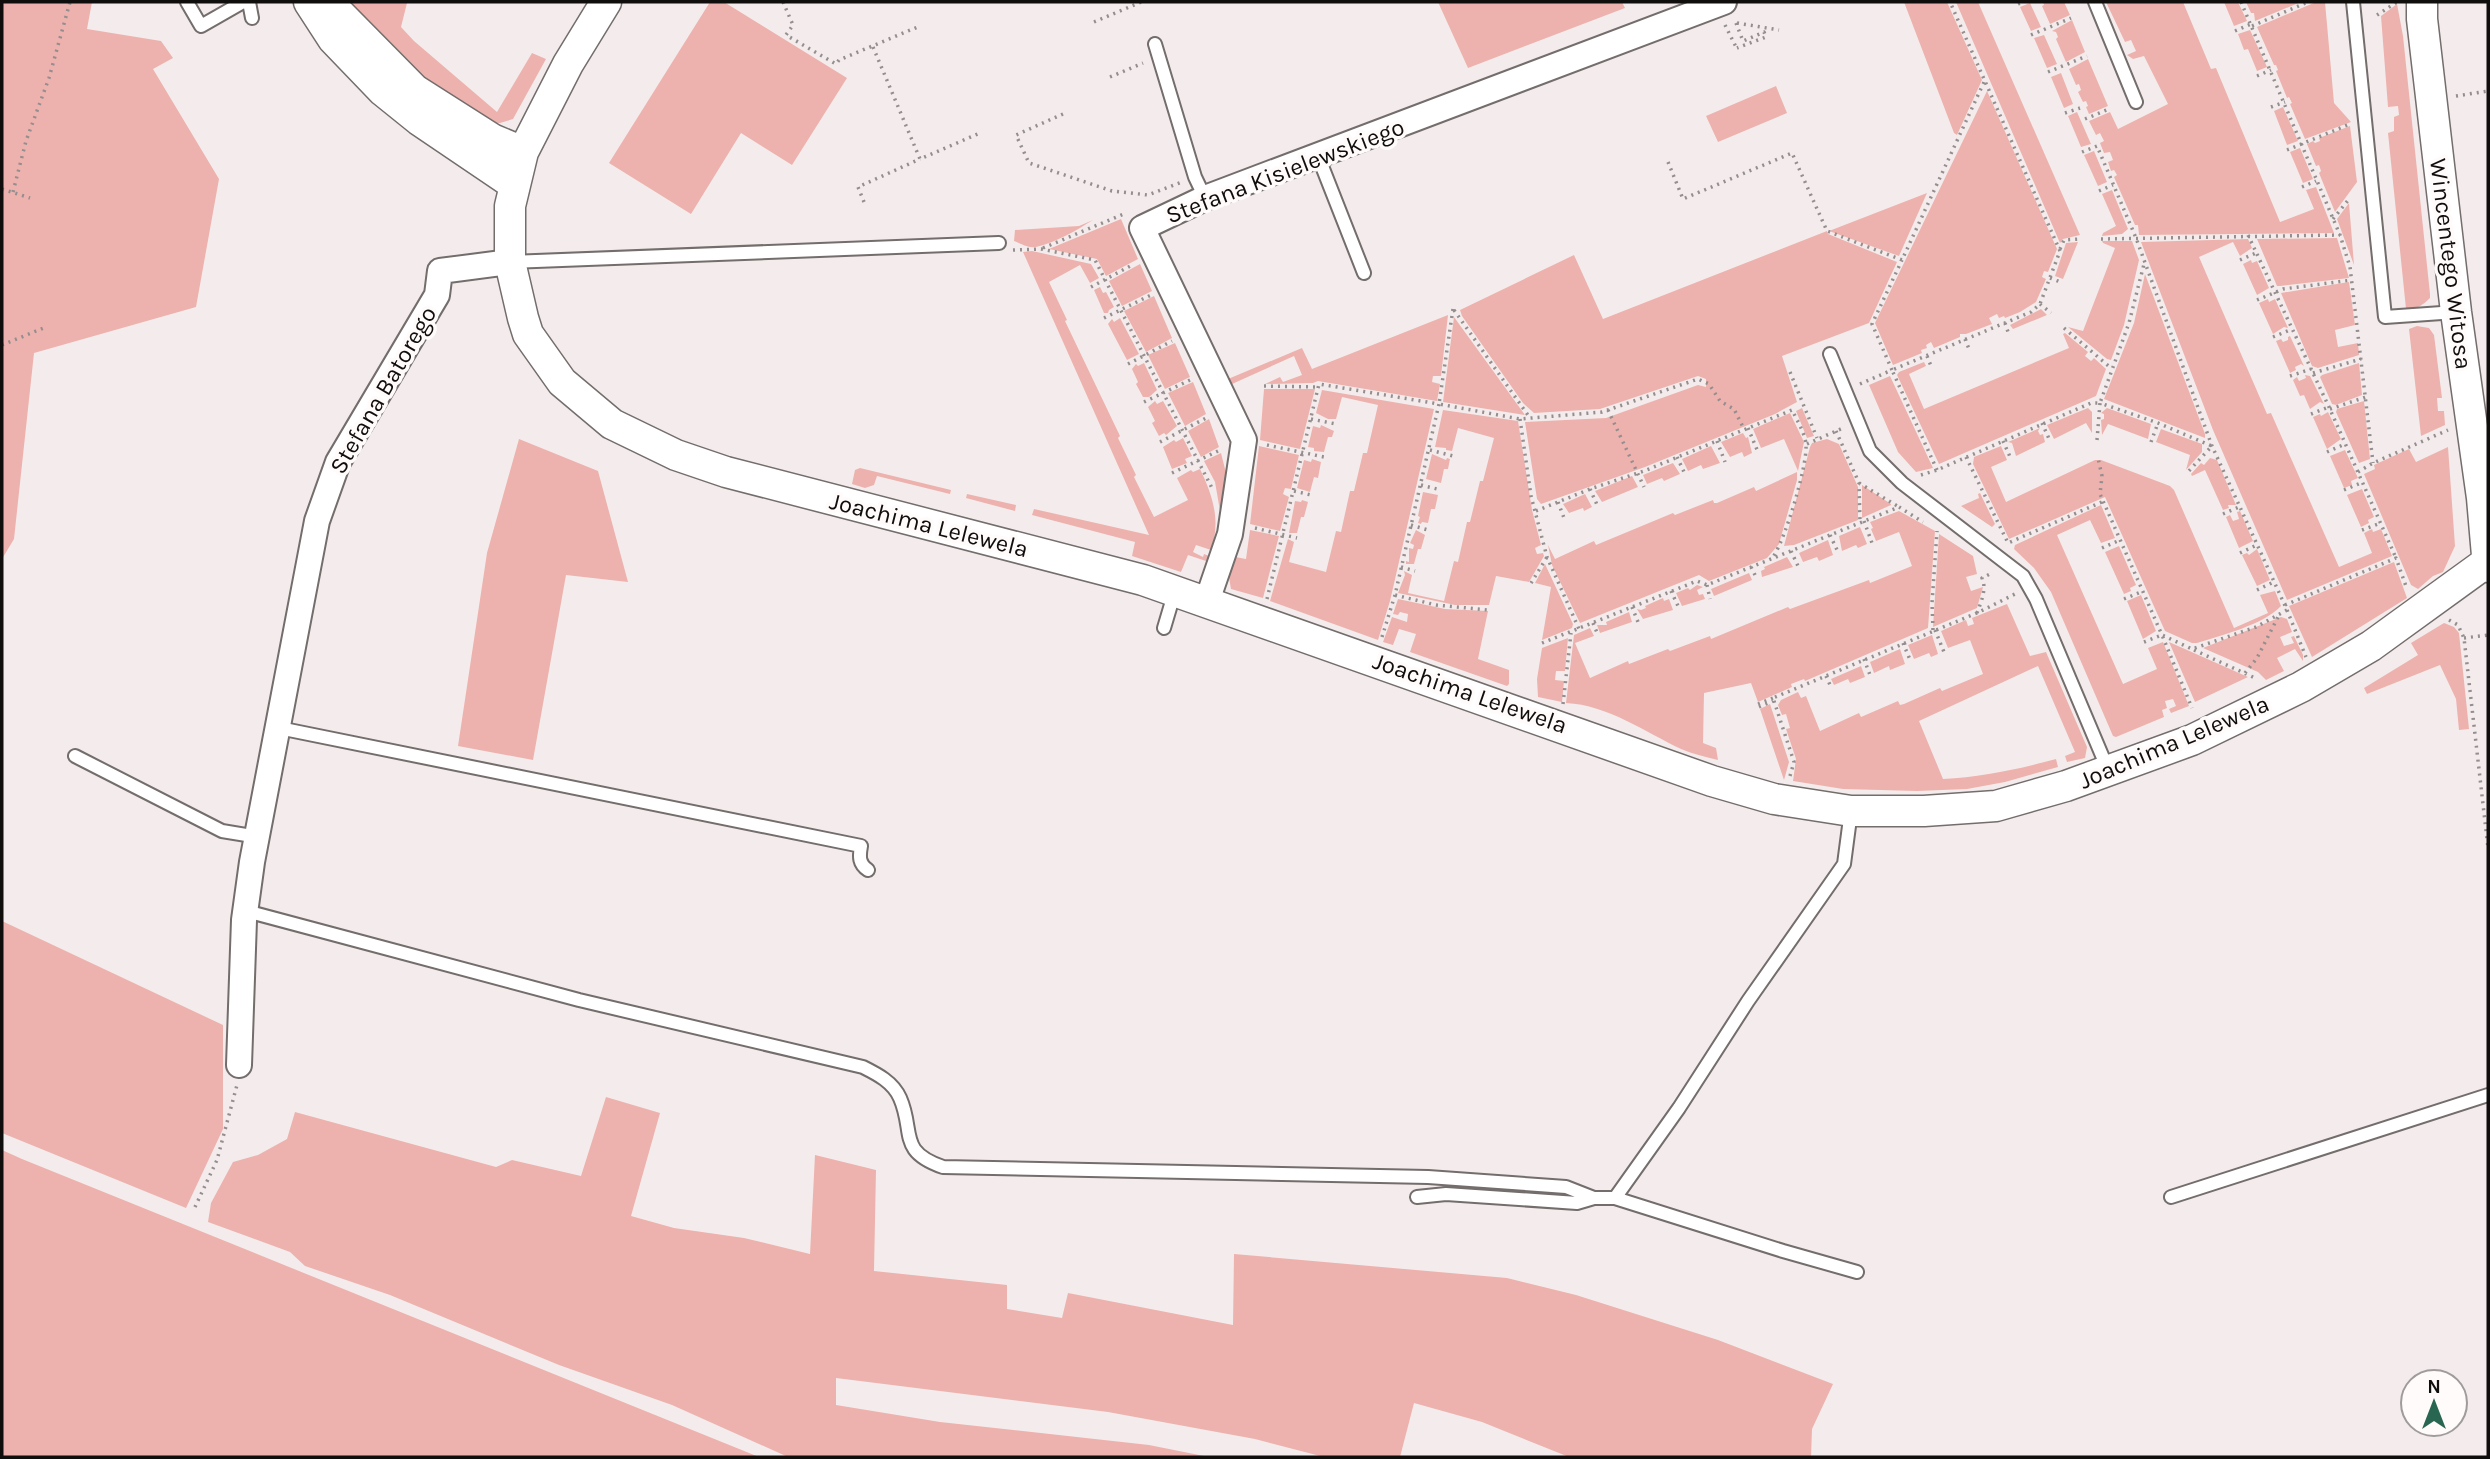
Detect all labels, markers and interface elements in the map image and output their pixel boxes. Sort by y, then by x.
street label: Stefana Kisielewskiego [1162,113,1408,229]
street label: Wincentego Witosa [2424,157,2478,371]
street label: Stefana Batorego [324,301,442,479]
street label: Joachima Lelewela [827,487,1031,563]
street label: Joachima Lelewela [1369,647,1571,739]
street label: Joachima Lelewela [2075,689,2273,795]
north arrow [2399,1368,2469,1438]
text: N [2427,1376,2441,1398]

